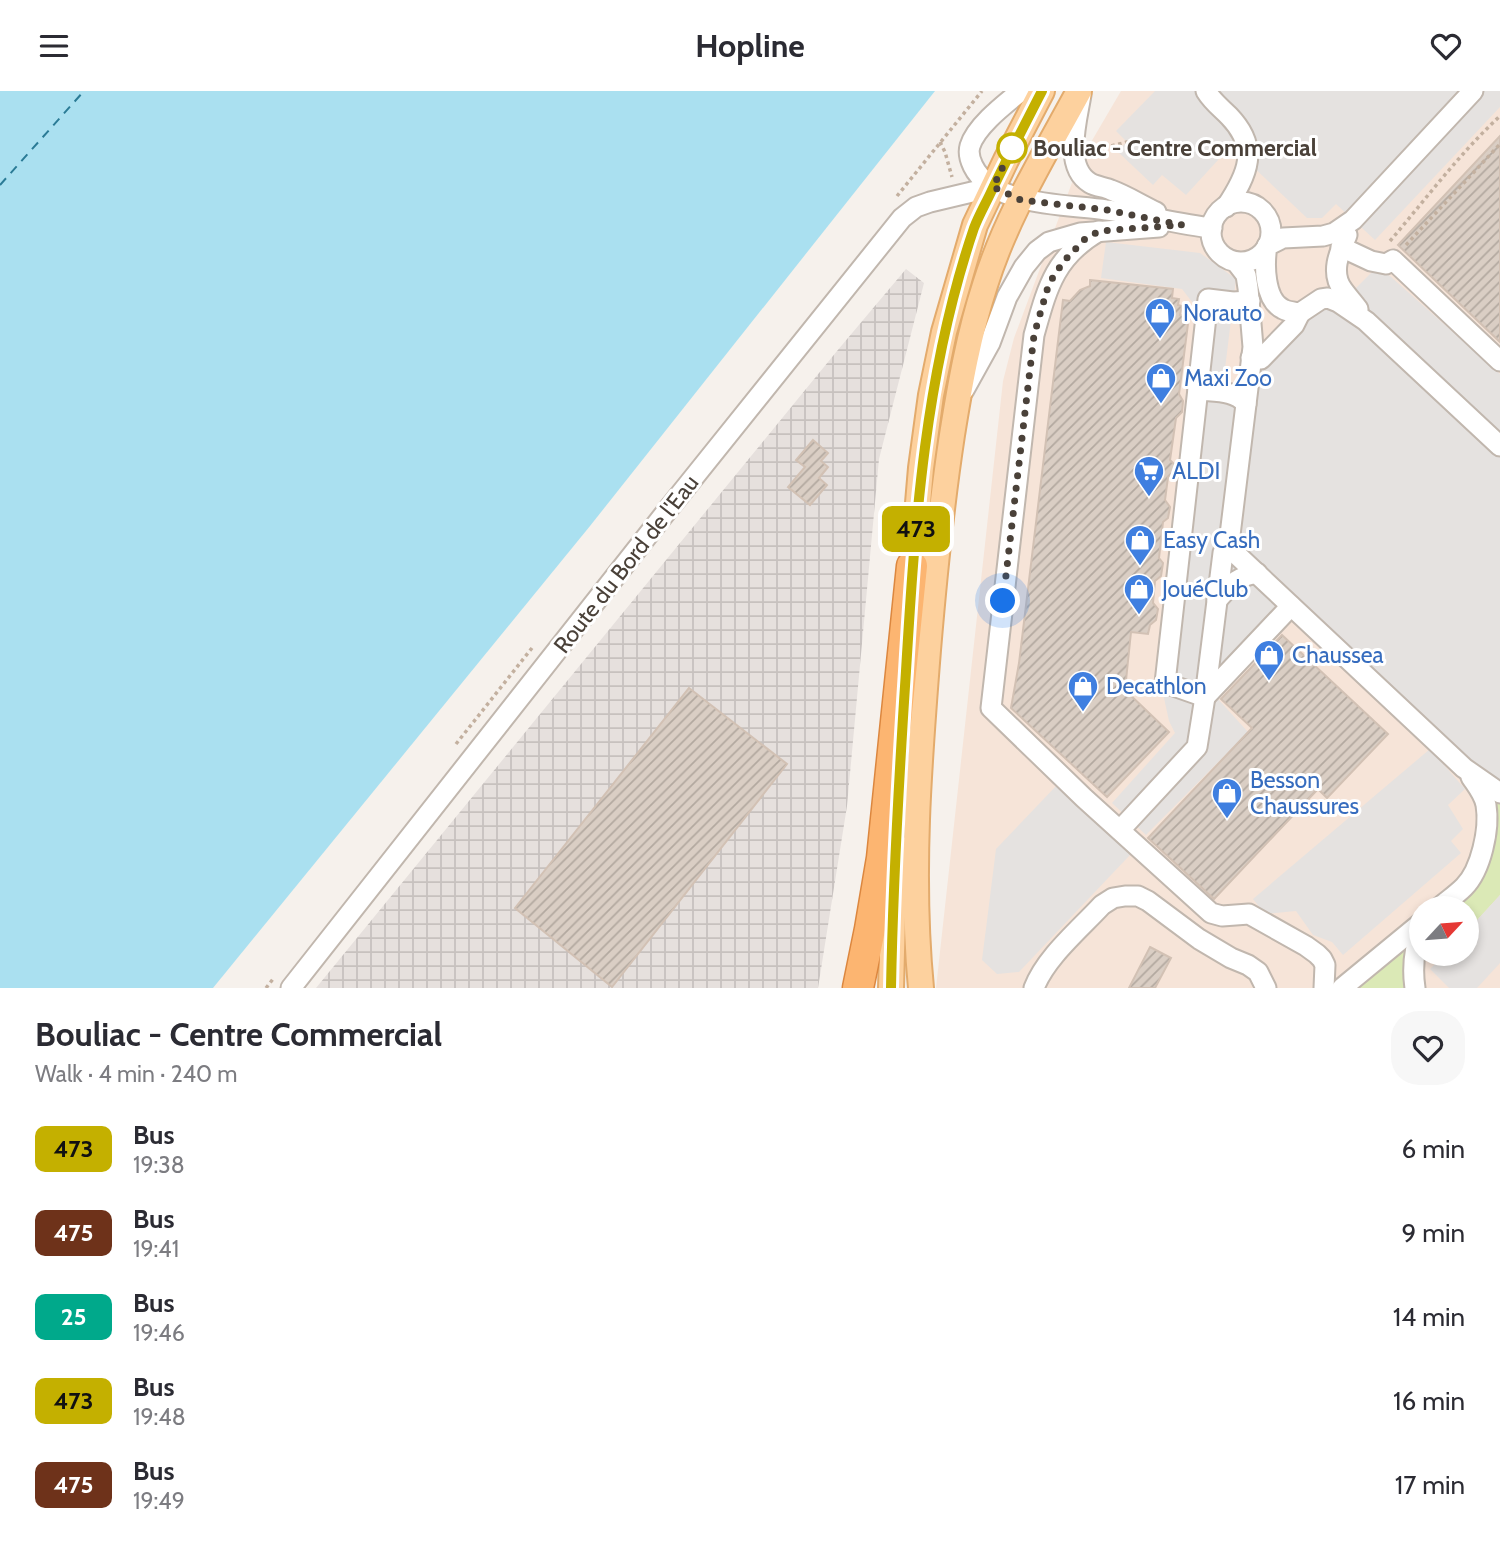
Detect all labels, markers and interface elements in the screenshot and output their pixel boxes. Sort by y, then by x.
text: Hopline [695,26,805,65]
icon: menu [35,27,73,65]
icon: heart [1427,27,1465,65]
marker: Bouliac - Centre Commercial [997,133,1027,163]
place label: Bouliac - Centre Commercial [1033,134,1317,162]
shop icon: Norauto [1143,296,1177,340]
place label: Norauto [1183,299,1262,327]
shop icon: Maxi Zoo [1144,361,1178,405]
place label: Maxi Zoo [1184,364,1272,392]
supermarket icon: ALDI [1132,454,1166,498]
place label: ALDI [1172,457,1220,485]
street label: Route du Bord de l'Eau [548,469,704,659]
line badge: 473 [876,506,956,552]
text: 473 [896,514,936,543]
shop icon: Easy Cash [1123,523,1157,567]
place label: Easy Cash [1163,526,1260,554]
shop icon: JouéClub [1122,572,1156,616]
place label: JouéClub [1161,575,1249,603]
your location [985,583,1020,618]
shop icon: Chaussea [1252,638,1286,682]
place label: Chaussea [1292,641,1384,669]
shop icon: Decathlon [1066,669,1100,713]
place label: Decathlon [1106,672,1207,700]
place label: Besson Chaussures [1250,766,1359,820]
shop icon: Besson Chaussures [1210,776,1244,820]
north arrow [1409,896,1479,966]
map controls [1409,896,1479,966]
button: heart [1391,1011,1465,1085]
text: Bouliac - Centre Commercial [35,1014,442,1054]
text: Walk · 4 min · 240 m [35,1060,237,1088]
text: Bus [133,1119,174,1151]
text: 6 min [1402,1133,1465,1165]
text: 473 [53,1134,94,1163]
text: 19:38 [133,1151,185,1179]
text: Bus [133,1203,174,1235]
text: 9 min [1402,1217,1465,1249]
text: 475 [53,1218,94,1247]
text: 19:41 [133,1235,179,1263]
text: Bus [133,1287,174,1319]
text: 14 min [1393,1301,1465,1333]
text: 25 [61,1302,86,1331]
text: 19:46 [133,1319,185,1347]
text: Bus [133,1371,174,1403]
text: 16 min [1393,1385,1465,1417]
text: 473 [53,1386,94,1415]
text: 19:48 [133,1403,186,1431]
text: Bus [133,1455,174,1487]
text: 17 min [1395,1469,1465,1501]
text: 475 [53,1470,94,1499]
text: 19:49 [133,1487,185,1515]

